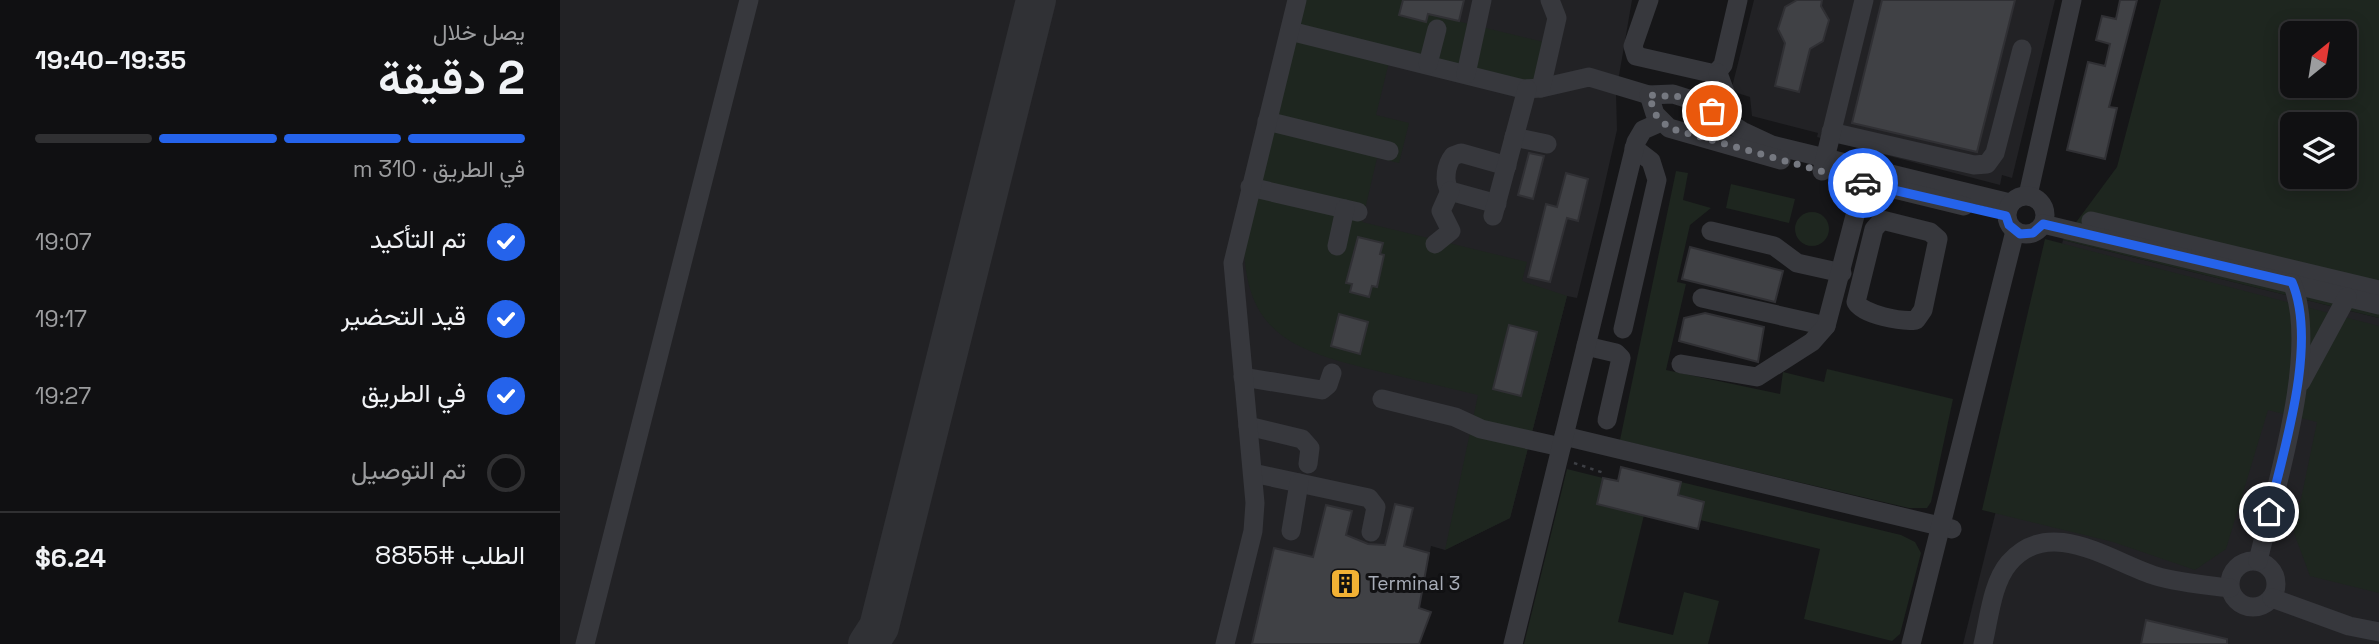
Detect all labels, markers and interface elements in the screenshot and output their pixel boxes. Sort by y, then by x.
text: يصل خلال [433,17,525,47]
north arrow [2280,21,2357,98]
map controls [2280,21,2357,189]
text: 19:35–19:40 [35,43,186,77]
text: 2 دقيقة [378,49,525,107]
pin [1682,81,1742,141]
icon: bag [1693,92,1731,130]
button: layers [2280,112,2357,189]
courier [1828,148,1898,218]
text: في الطريق · 310 m [353,154,525,184]
icon: car [1844,164,1882,202]
text: تم التأكيد [370,222,466,256]
icon: check [487,223,525,261]
text: 19:07 [35,227,92,257]
text: قيد التحضير [341,299,466,333]
icon: check [487,300,525,338]
text: 19:17 [35,304,87,334]
text: في الطريق [361,376,466,410]
icon: check [487,377,525,415]
text: 19:27 [35,381,91,411]
text: تم التوصيل [351,453,466,487]
pin [2239,482,2299,542]
icon: home [2250,493,2288,531]
text: الطلب #8855 [375,538,525,572]
text: $6.24 [35,541,106,575]
building icon: Terminal 3 [1328,566,1362,600]
place label: Terminal 3 [1368,571,1460,596]

